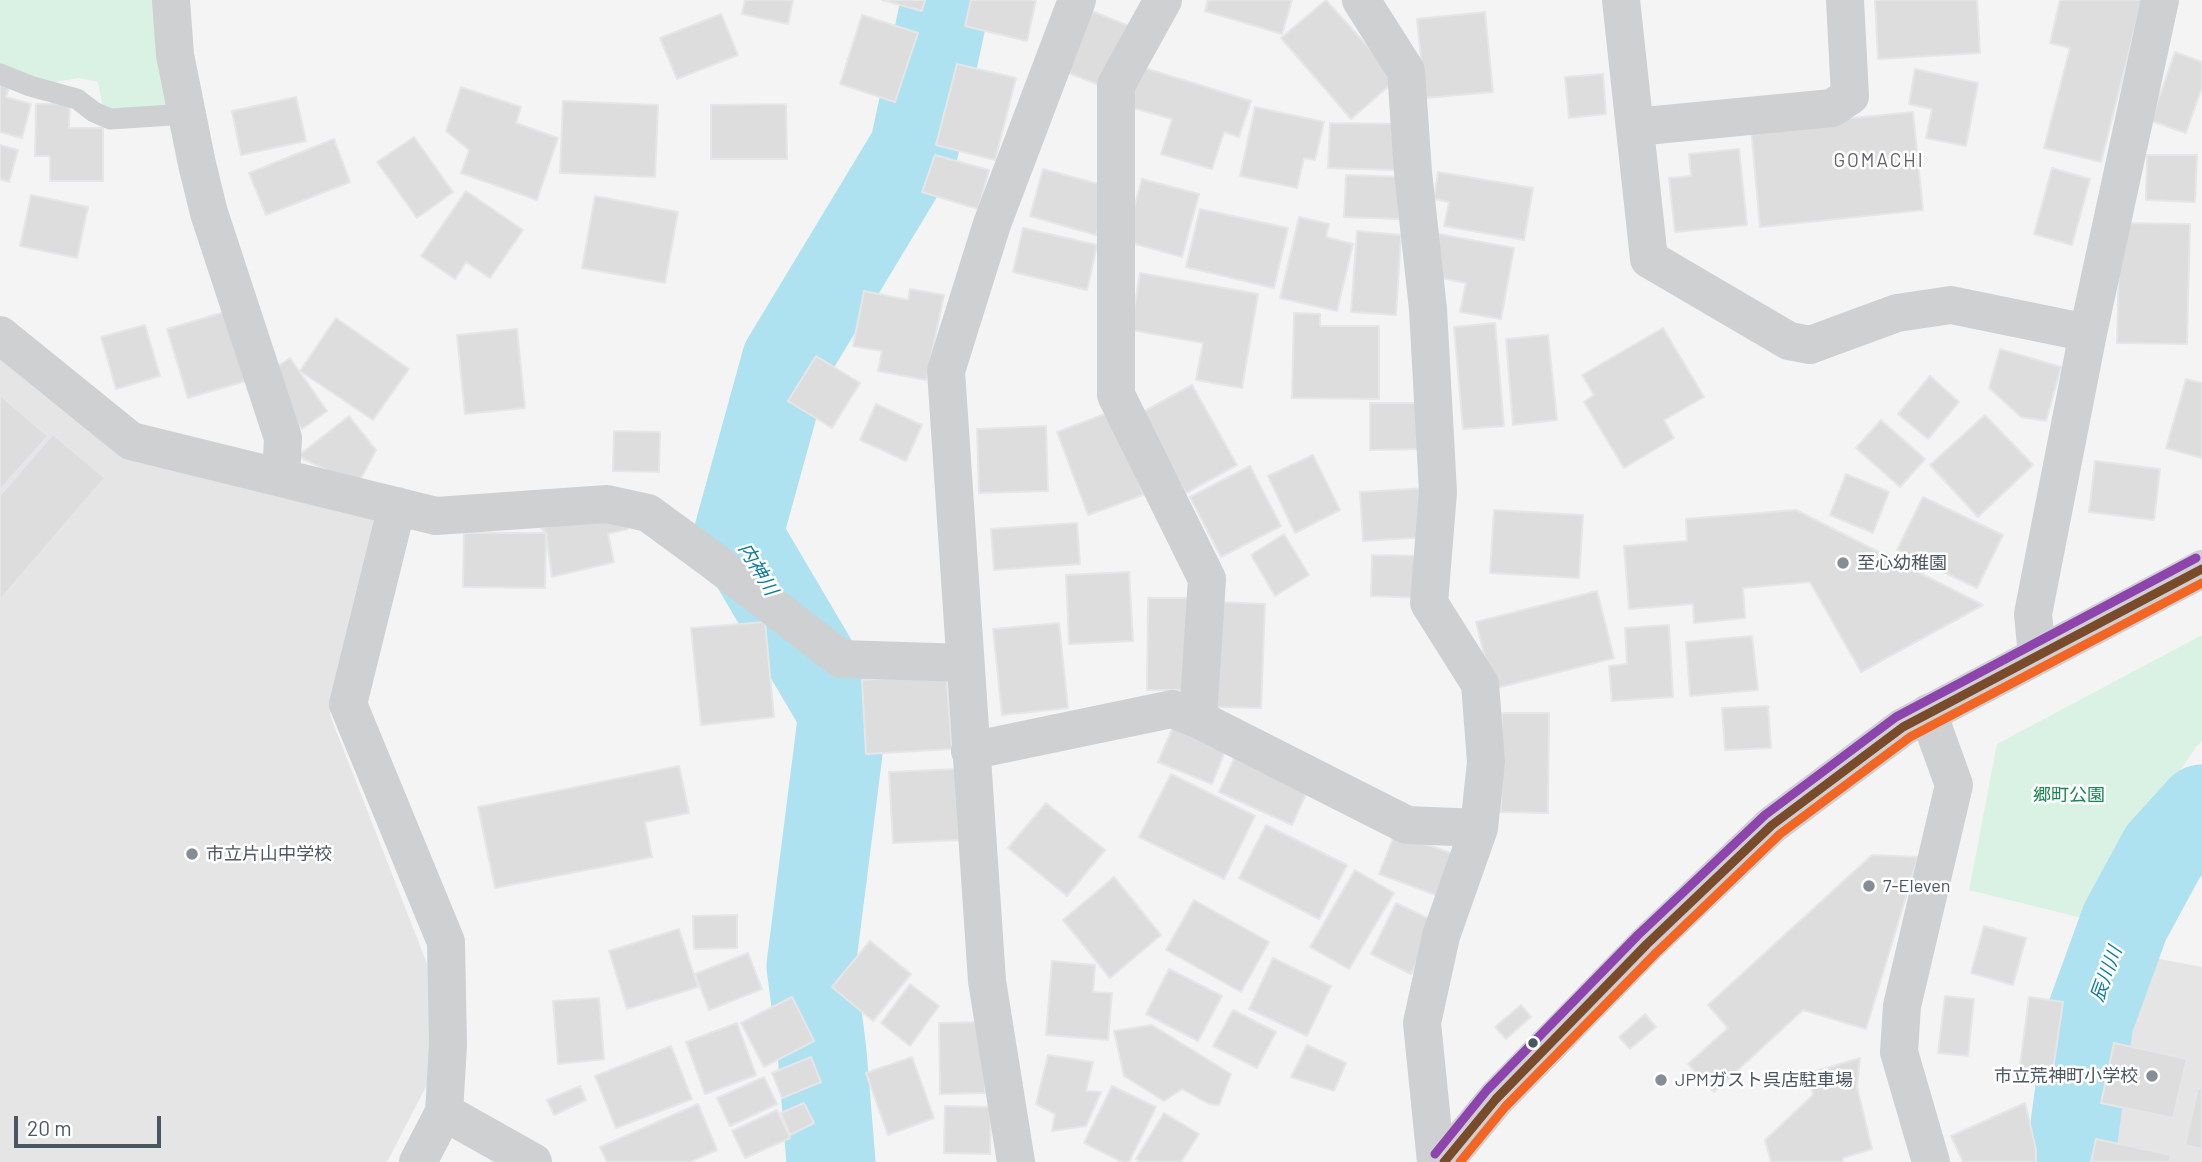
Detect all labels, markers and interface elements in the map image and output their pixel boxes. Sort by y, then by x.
district label: GOMACHI [1834,150,1924,172]
water label: 内神川 [734,539,782,599]
place label: 至心幼稚園 [1857,552,1947,574]
marker: 至心幼稚園 [1835,555,1851,571]
park label: 郷町公園 [2033,784,2105,806]
place label: 市立片山中学校 [206,843,332,865]
marker: 市立片山中学校 [184,846,200,862]
place label: 7-Eleven [1883,875,1951,897]
marker: 7-Eleven [1861,878,1877,894]
water label: 辰川川 [2086,943,2126,1005]
unlabelled marker [1526,1036,1540,1050]
place label: 市立荒神町小学校 [1994,1065,2138,1087]
marker: 市立荒神町小学校 [2144,1068,2160,1084]
place label: JPMガスト呉店駐車場 [1675,1069,1853,1091]
marker: JPMガスト呉店駐車場 [1653,1072,1669,1088]
scale bar [18,1102,164,1146]
text: 20 m [27,1115,72,1140]

